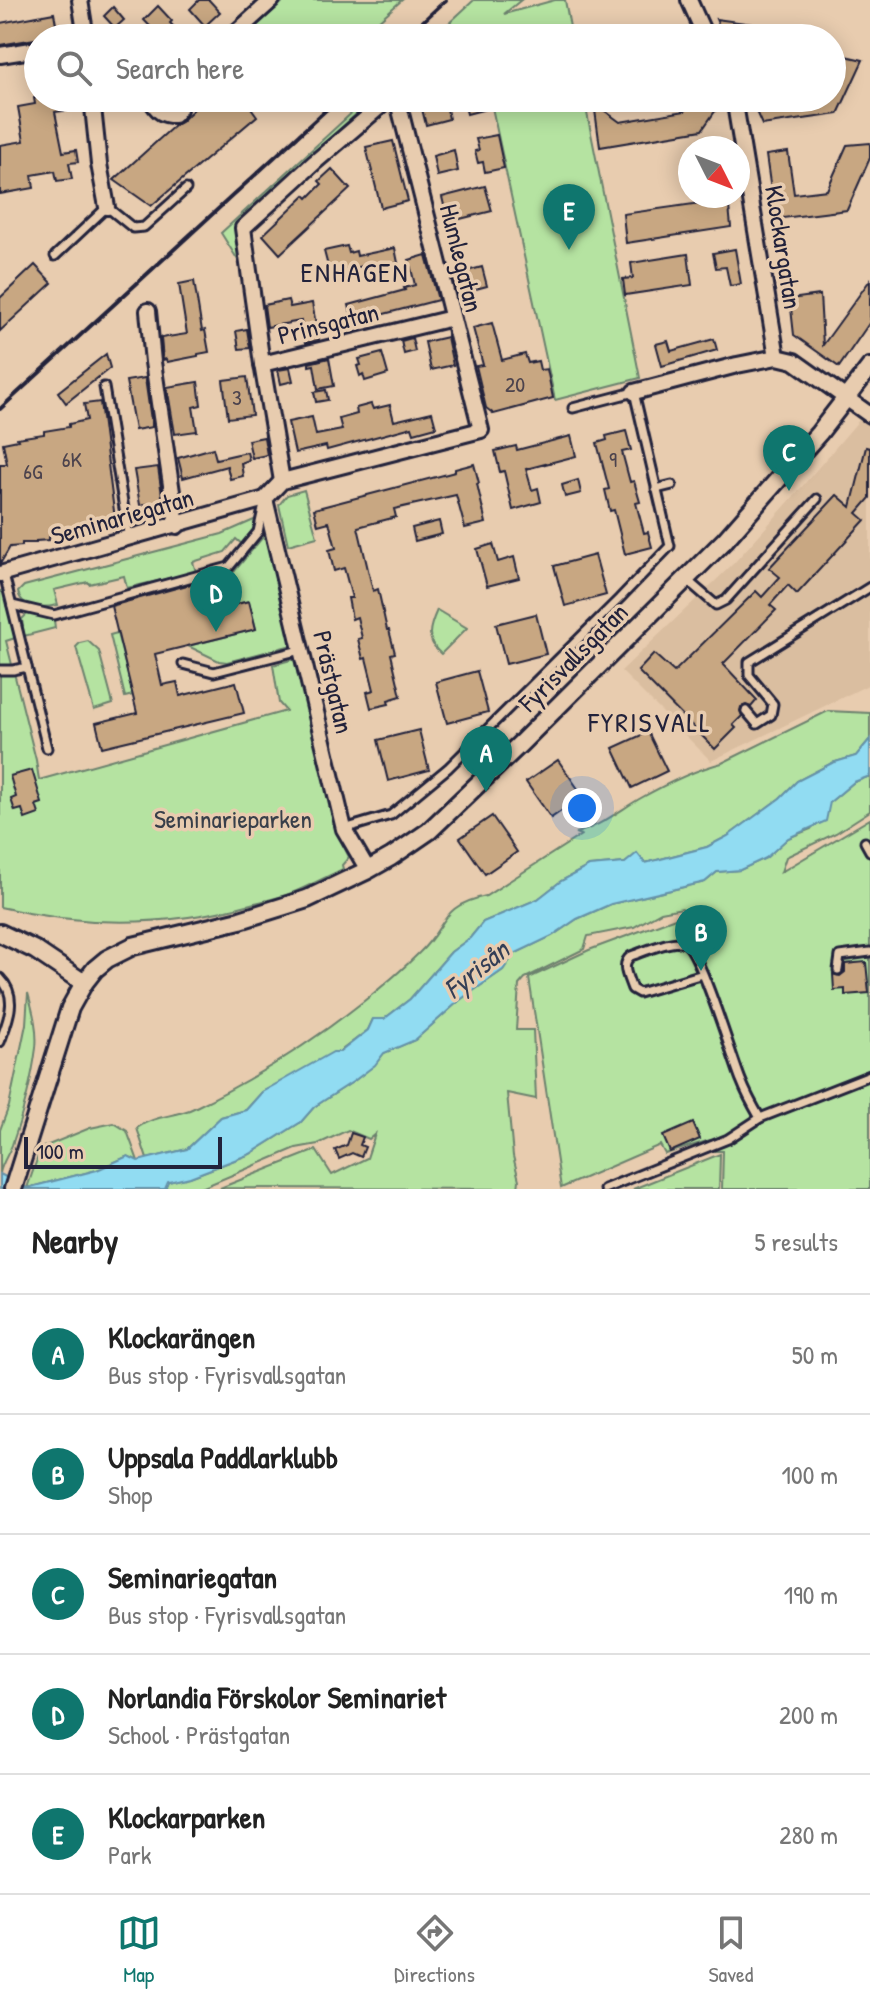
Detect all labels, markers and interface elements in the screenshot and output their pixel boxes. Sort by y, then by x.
search box [24,24,846,112]
icon: search [52,46,96,90]
text: Search here [116,48,244,88]
north arrow [678,136,750,208]
street label: Klockargatan [757,183,811,311]
pin: E [543,184,595,250]
street label: Humlegatan [432,200,492,316]
district label: ENHAGEN [301,253,409,291]
street label: Prinsgatan [274,294,382,352]
house number: 20 [505,369,525,399]
house number: 3 [232,382,242,412]
pin: C [763,425,815,491]
house number: 6K [62,444,83,474]
house number: 9 [609,444,617,474]
house number: 6G [23,456,43,486]
street label: Seminariegatan [47,479,197,553]
pin: D [190,566,242,632]
street label: Fyrisvallsgatan [510,595,635,720]
street label: Prästgatan [305,627,363,737]
district label: FYRISVALL [587,703,712,741]
pin: A [460,726,512,792]
your location [562,788,602,828]
park label: Seminarieparken [154,801,312,836]
pin: B [675,905,727,971]
water label: Fyrisån [435,930,518,1007]
scale bar [24,1133,222,1169]
text: 100 m [36,1136,84,1166]
text: Nearby [32,1218,118,1264]
text: 5 results [754,1224,838,1259]
text: Klockarängen [108,1317,255,1357]
text: A [52,1337,64,1372]
text: 50 m [792,1337,838,1372]
text: Bus stop · Fyrisvallsgatan [108,1357,346,1392]
text: Uppsala Paddlarklubb [108,1437,338,1477]
text: B [51,1457,65,1492]
text: 100 m [782,1457,838,1492]
text: Shop [108,1477,152,1512]
text: Seminariegatan [108,1557,277,1597]
text: C [51,1577,65,1612]
text: 190 m [784,1577,838,1612]
text: Bus stop · Fyrisvallsgatan [108,1597,346,1632]
text: Norlandia Förskolor Seminariet [108,1677,446,1717]
text: D [52,1697,64,1732]
text: 200 m [779,1697,838,1732]
text: School · Prästgatan [108,1717,290,1752]
text: Klockarparken [108,1797,265,1837]
text: E [52,1817,64,1852]
text: 280 m [779,1817,838,1852]
text: Park [108,1837,152,1872]
tab: Map [117,1911,161,1989]
tab: Directions [394,1911,475,1989]
tab: Saved [708,1911,753,1989]

